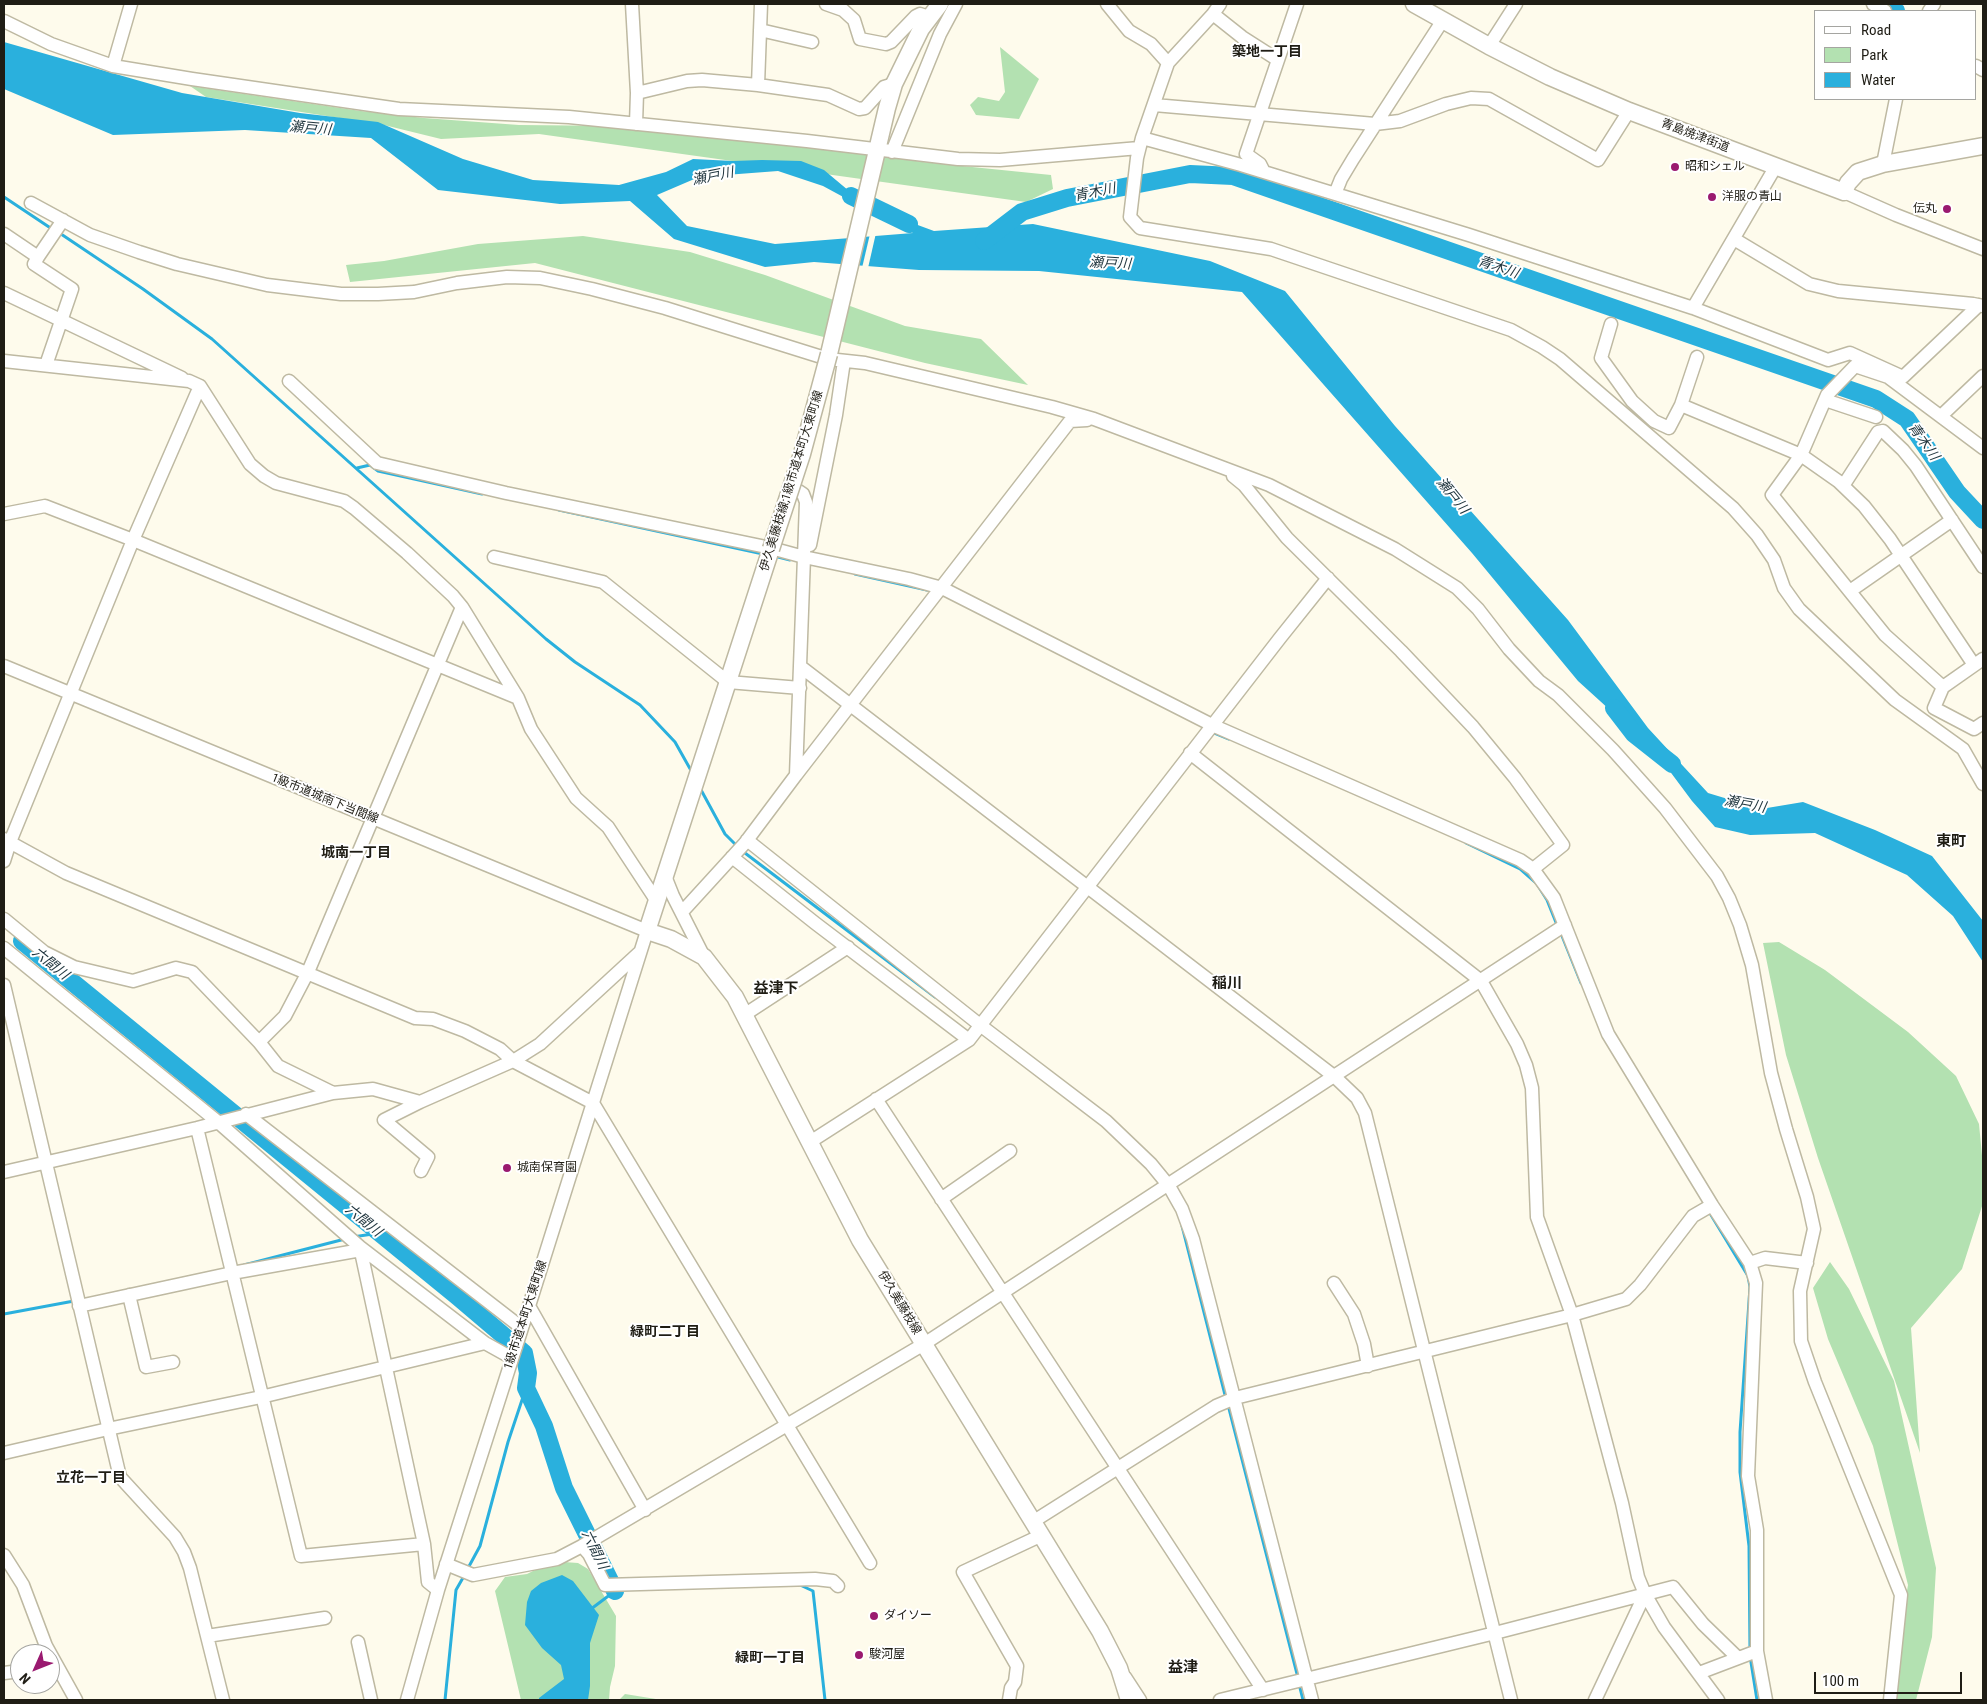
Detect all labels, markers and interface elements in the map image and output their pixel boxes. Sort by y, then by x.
legend [1814,10,1977,100]
text: Road [1861,21,1891,39]
district label: 築地一丁目 [1232,44,1302,60]
text: Park [1861,46,1888,64]
text: Water [1861,71,1895,89]
street label: 青島焼津街道 [1659,116,1731,156]
water label: 瀬戸川 [288,119,332,139]
place label: 昭和シェル [1685,160,1745,174]
marker: 昭和シェル [1669,161,1681,173]
water label: 瀬戸川 [691,165,735,189]
water label: 青木川 [1073,181,1117,205]
place label: 洋服の青山 [1722,190,1782,204]
marker: 洋服の青山 [1706,191,1718,203]
place label: 伝丸 [1913,202,1937,216]
marker: 伝丸 [1941,203,1953,215]
water label: 青木川 [1475,253,1521,283]
water label: 瀬戸川 [1089,255,1131,273]
street label: 伊久美藤枝線;1級市道本町大東町線 [758,389,826,573]
water label: 青木川 [1904,420,1942,464]
water label: 瀬戸川 [1432,474,1472,518]
street label: 1級市道城南下当間線 [269,771,381,827]
water label: 瀬戸川 [1723,793,1767,817]
district label: 東町 [1936,833,1966,851]
district label: 城南一丁目 [321,845,391,861]
water label: 六間川 [28,944,72,984]
district label: 稲川 [1212,975,1242,993]
district label: 益津下 [754,980,798,998]
place label: 城南保育園 [517,1161,577,1175]
marker: 城南保育園 [501,1162,513,1174]
water label: 六間川 [341,1201,385,1241]
street label: 1級市道本町大東町線 [502,1259,550,1371]
street label: 伊久美藤枝線 [874,1268,924,1338]
district label: 緑町二丁目 [630,1324,700,1340]
district label: 立花一丁目 [56,1470,126,1486]
water label: 六間川 [577,1527,611,1573]
place label: ダイソー [884,1609,932,1623]
marker: ダイソー [868,1610,880,1622]
north arrow [10,1644,60,1694]
place label: 駿河屋 [869,1648,905,1662]
marker: 駿河屋 [853,1649,865,1661]
district label: 緑町一丁目 [735,1650,805,1666]
district label: 益津 [1168,1659,1198,1677]
scale bar [1817,1662,1964,1694]
text: N [16,1670,34,1687]
text: 100 m [1822,1672,1859,1690]

